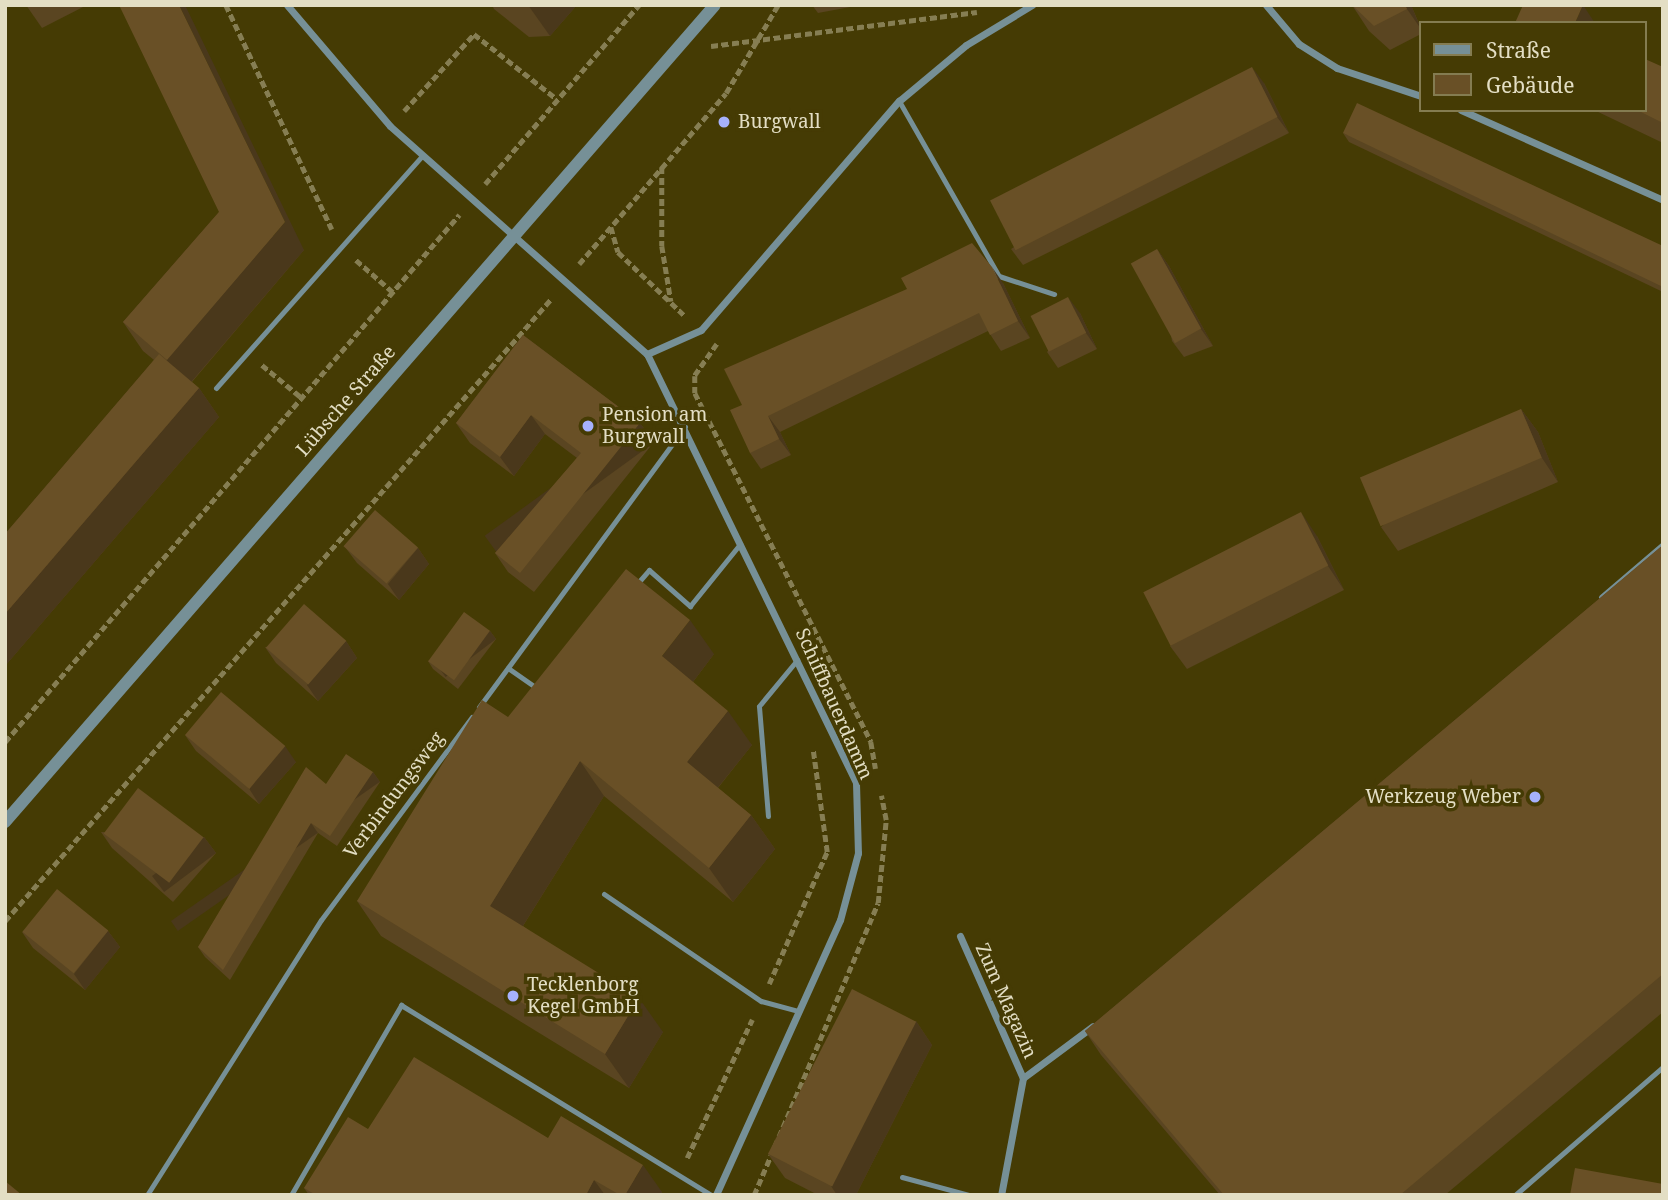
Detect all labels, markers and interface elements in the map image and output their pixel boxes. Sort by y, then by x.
legend [1420,21,1647,112]
text: Straße [1486,36,1551,64]
text: Gebäude [1486,71,1574,99]
place label: Burgwall [738,111,821,133]
marker: Burgwall [716,114,732,130]
street label: Lübsche Straße [292,341,400,461]
place label: Pension am Burgwall [602,404,707,448]
marker: Pension am Burgwall [580,418,596,434]
street label: Schiffbauerdamm [790,625,878,783]
street label: Verbindungsweg [339,727,449,863]
place label: Werkzeug Weber [1365,786,1521,808]
marker: Werkzeug Weber [1527,789,1543,805]
street label: Zum Magazin [970,940,1042,1062]
place label: Tecklenborg Kegel GmbH [527,974,640,1018]
marker: Tecklenborg Kegel GmbH [505,988,521,1004]

